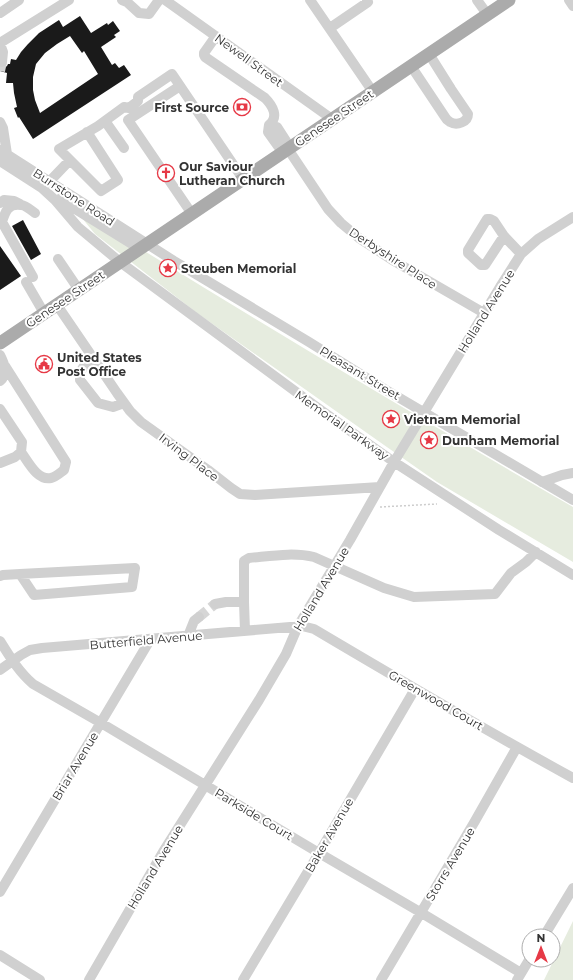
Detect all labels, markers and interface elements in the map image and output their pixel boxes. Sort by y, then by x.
street label: Newell Street [212,30,286,90]
street label: Genesee Street [292,86,376,150]
bank icon: First Source [232,97,252,117]
place label: First Source [154,100,229,115]
place label: Our Saviour Lutheran Church [179,159,285,188]
church icon: Our Saviour Lutheran Church [156,163,176,183]
street label: Burrstone Road [30,165,118,229]
street label: Derbyshire Place [346,224,440,292]
place icon: Steuben Memorial [158,258,178,278]
place label: Steuben Memorial [181,261,296,276]
street label: Genesee Street [23,267,107,331]
street label: Holland Avenue [454,267,518,355]
street label: Pleasant Street [317,343,403,403]
place label: United States Post Office [57,350,142,379]
public building icon: United States Post Office [34,354,54,374]
street label: Memorial Parkway [292,387,392,463]
place icon: Vietnam Memorial [381,409,401,429]
place label: Vietnam Memorial [403,412,520,427]
street label: Irving Place [156,430,222,484]
place icon: Dunham Memorial [419,430,439,450]
place label: Dunham Memorial [442,433,559,448]
street label: Holland Avenue [290,544,352,634]
street label: Butterfield Avenue [89,628,203,652]
street label: Greenwood Court [386,667,486,733]
street label: Briar Avenue [49,729,101,803]
street label: Parkside Court [212,785,296,843]
street label: Baker Avenue [302,795,356,875]
street label: Holland Avenue [124,822,186,912]
street label: Storrs Avenue [422,824,478,904]
north arrow [521,928,561,968]
text: N [537,931,545,945]

